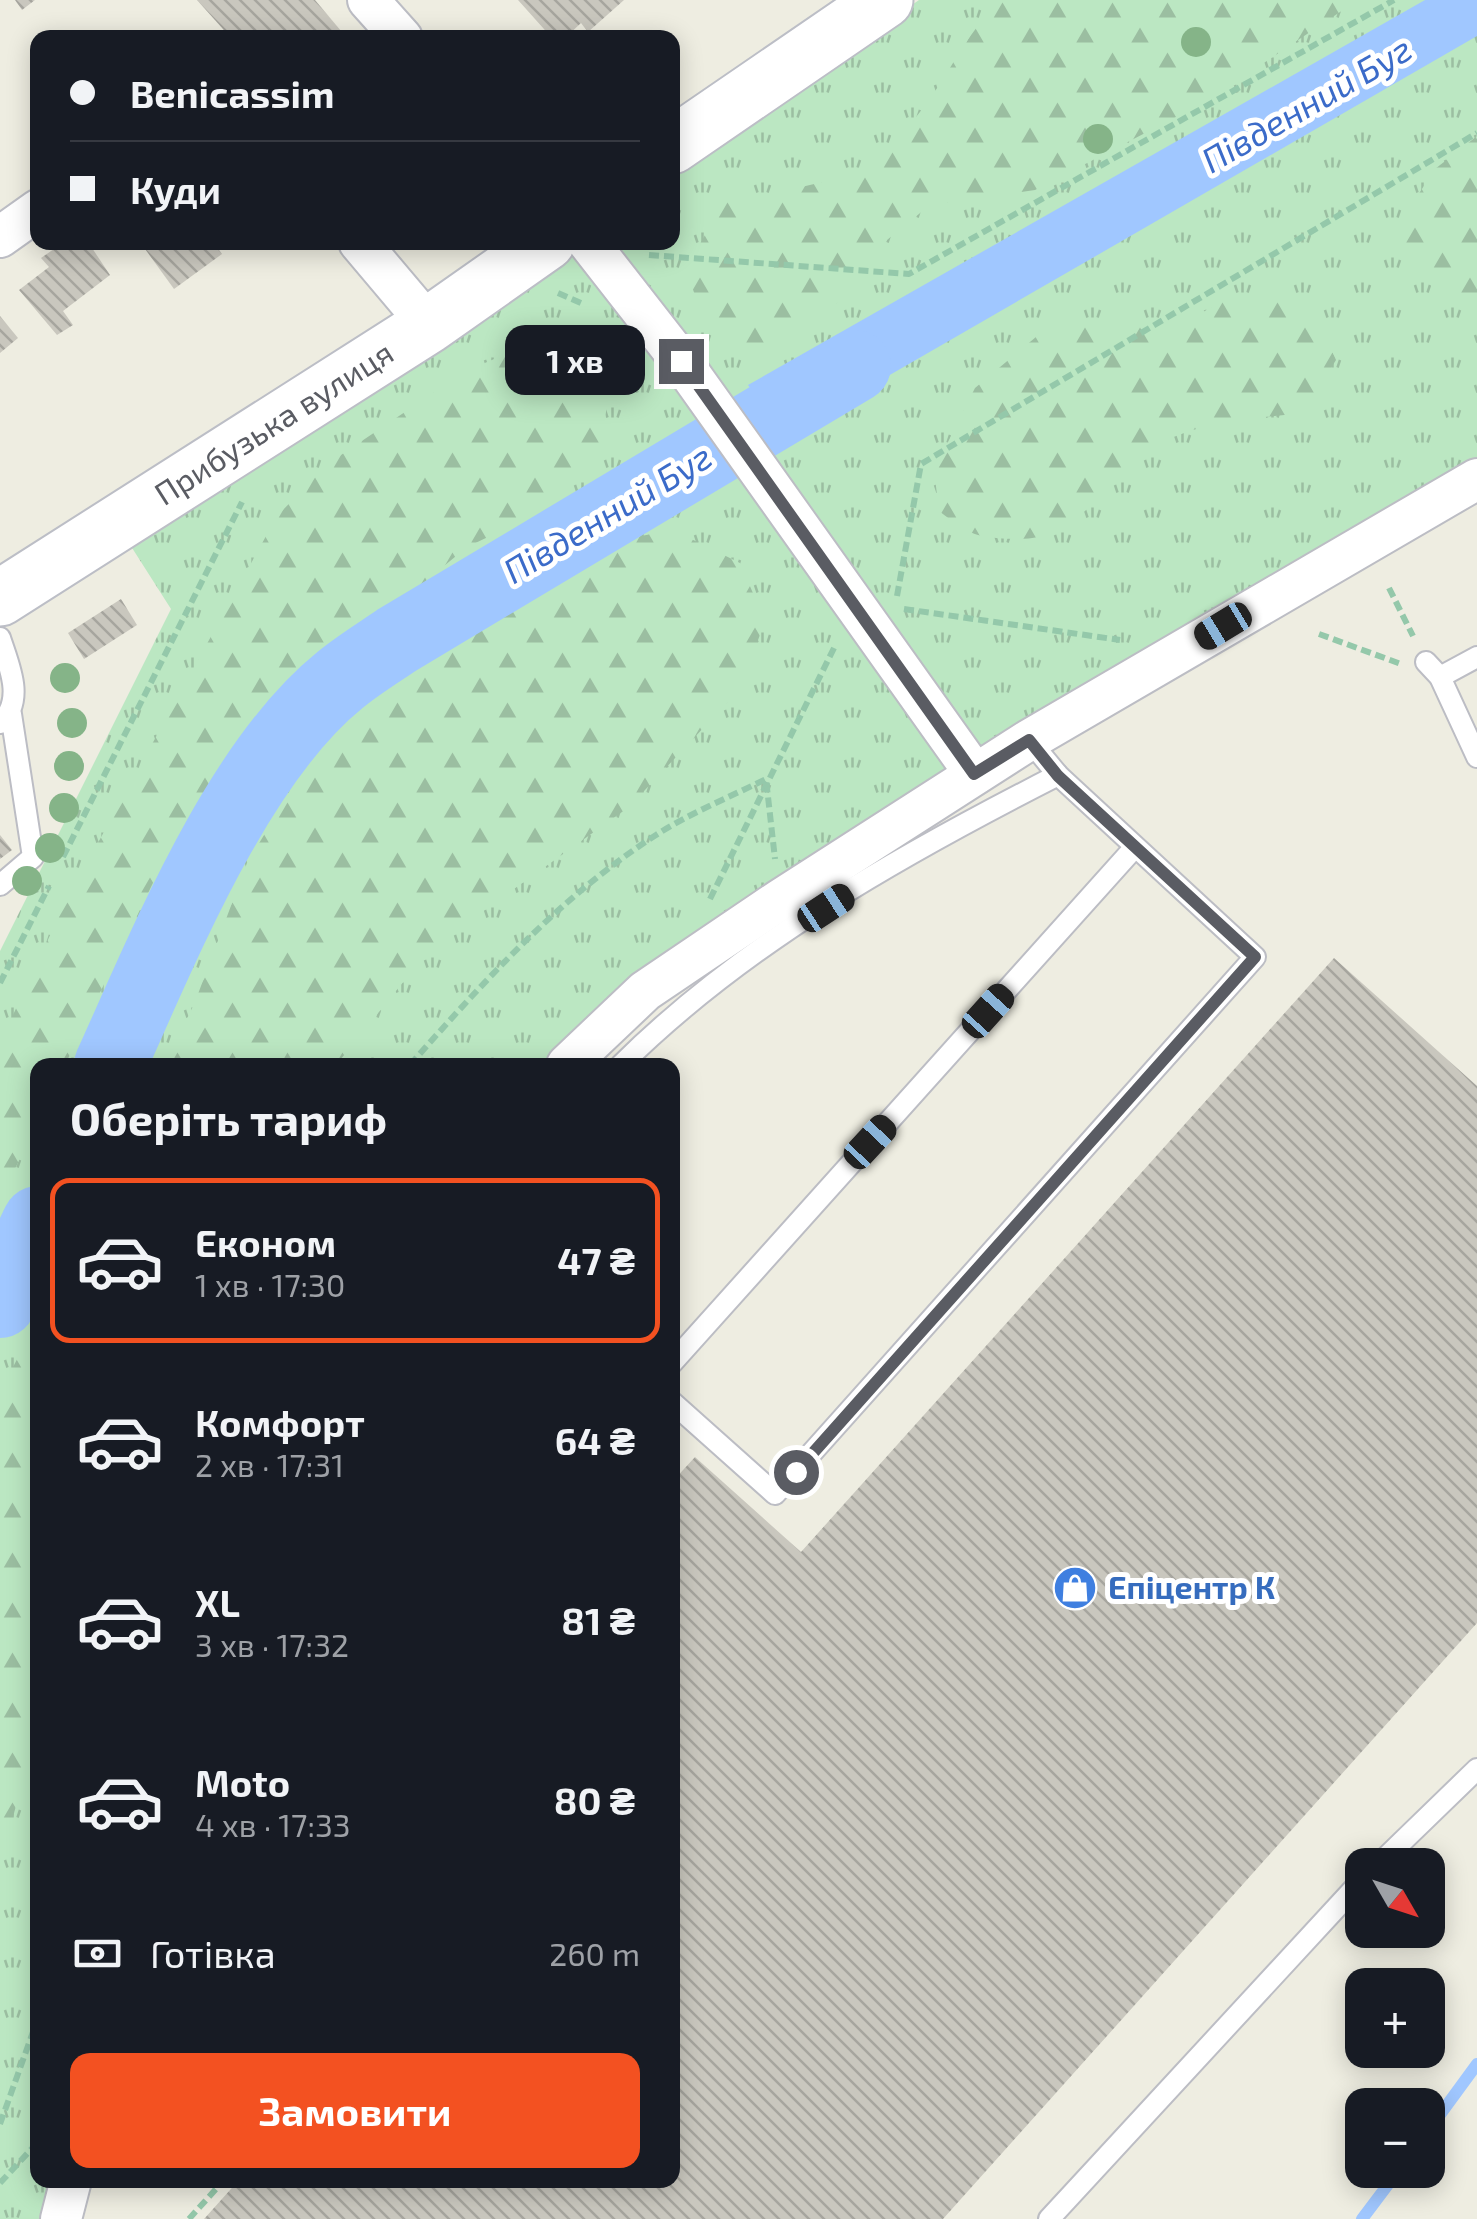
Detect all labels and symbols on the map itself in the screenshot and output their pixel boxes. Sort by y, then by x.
water label: Південний Буг [1193,26,1419,180]
callout: 1 хв [506,326,646,396]
street label: Прибузька вулиця [147,332,399,512]
route end [659,339,704,384]
water label: Південний Буг [495,434,719,591]
car [1190,598,1256,654]
car [793,879,859,937]
car [957,979,1019,1043]
car [839,1110,901,1174]
route start [774,1450,819,1495]
shop icon: Епіцентр К [1052,1565,1098,1611]
place label: Епіцентр К [1108,1567,1275,1605]
north arrow [1345,1848,1445,1948]

